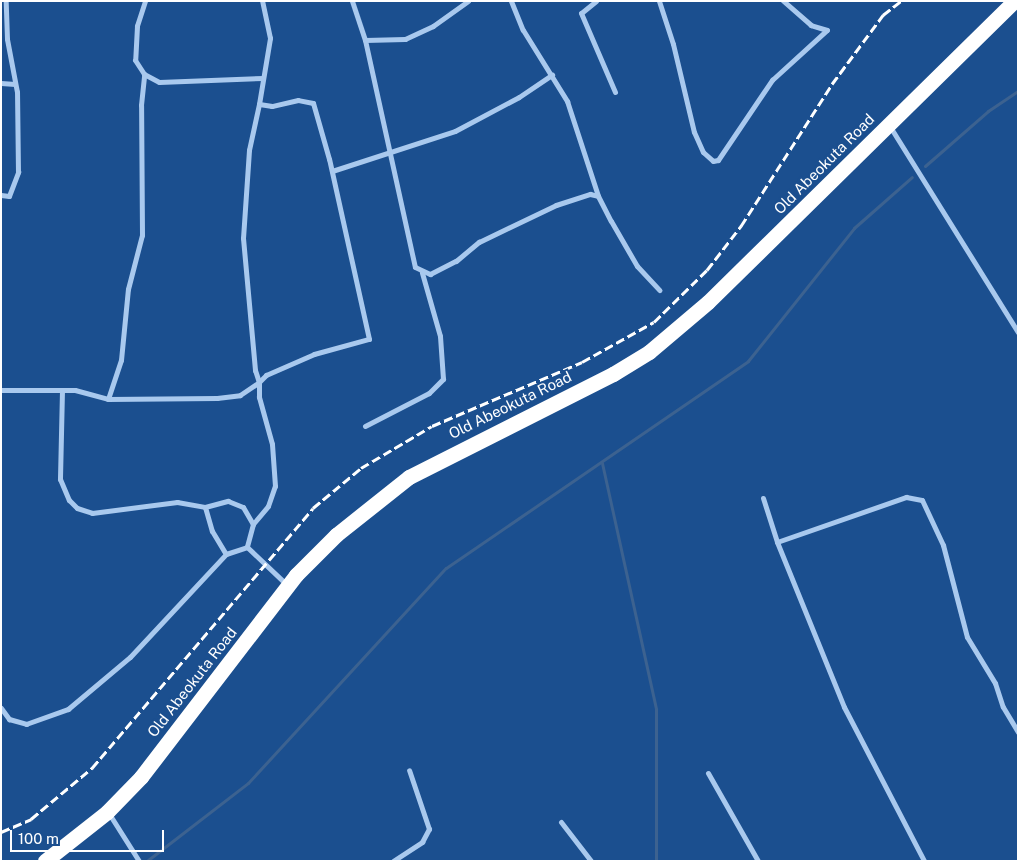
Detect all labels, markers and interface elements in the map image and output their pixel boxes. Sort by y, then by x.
street label: Old Abeokuta Road [770,110,878,218]
street label: Old Abeokuta Road [446,367,574,443]
street label: Old Abeokuta Road [144,623,240,741]
scale bar [12,820,166,852]
text: 100 m [18,830,59,847]

